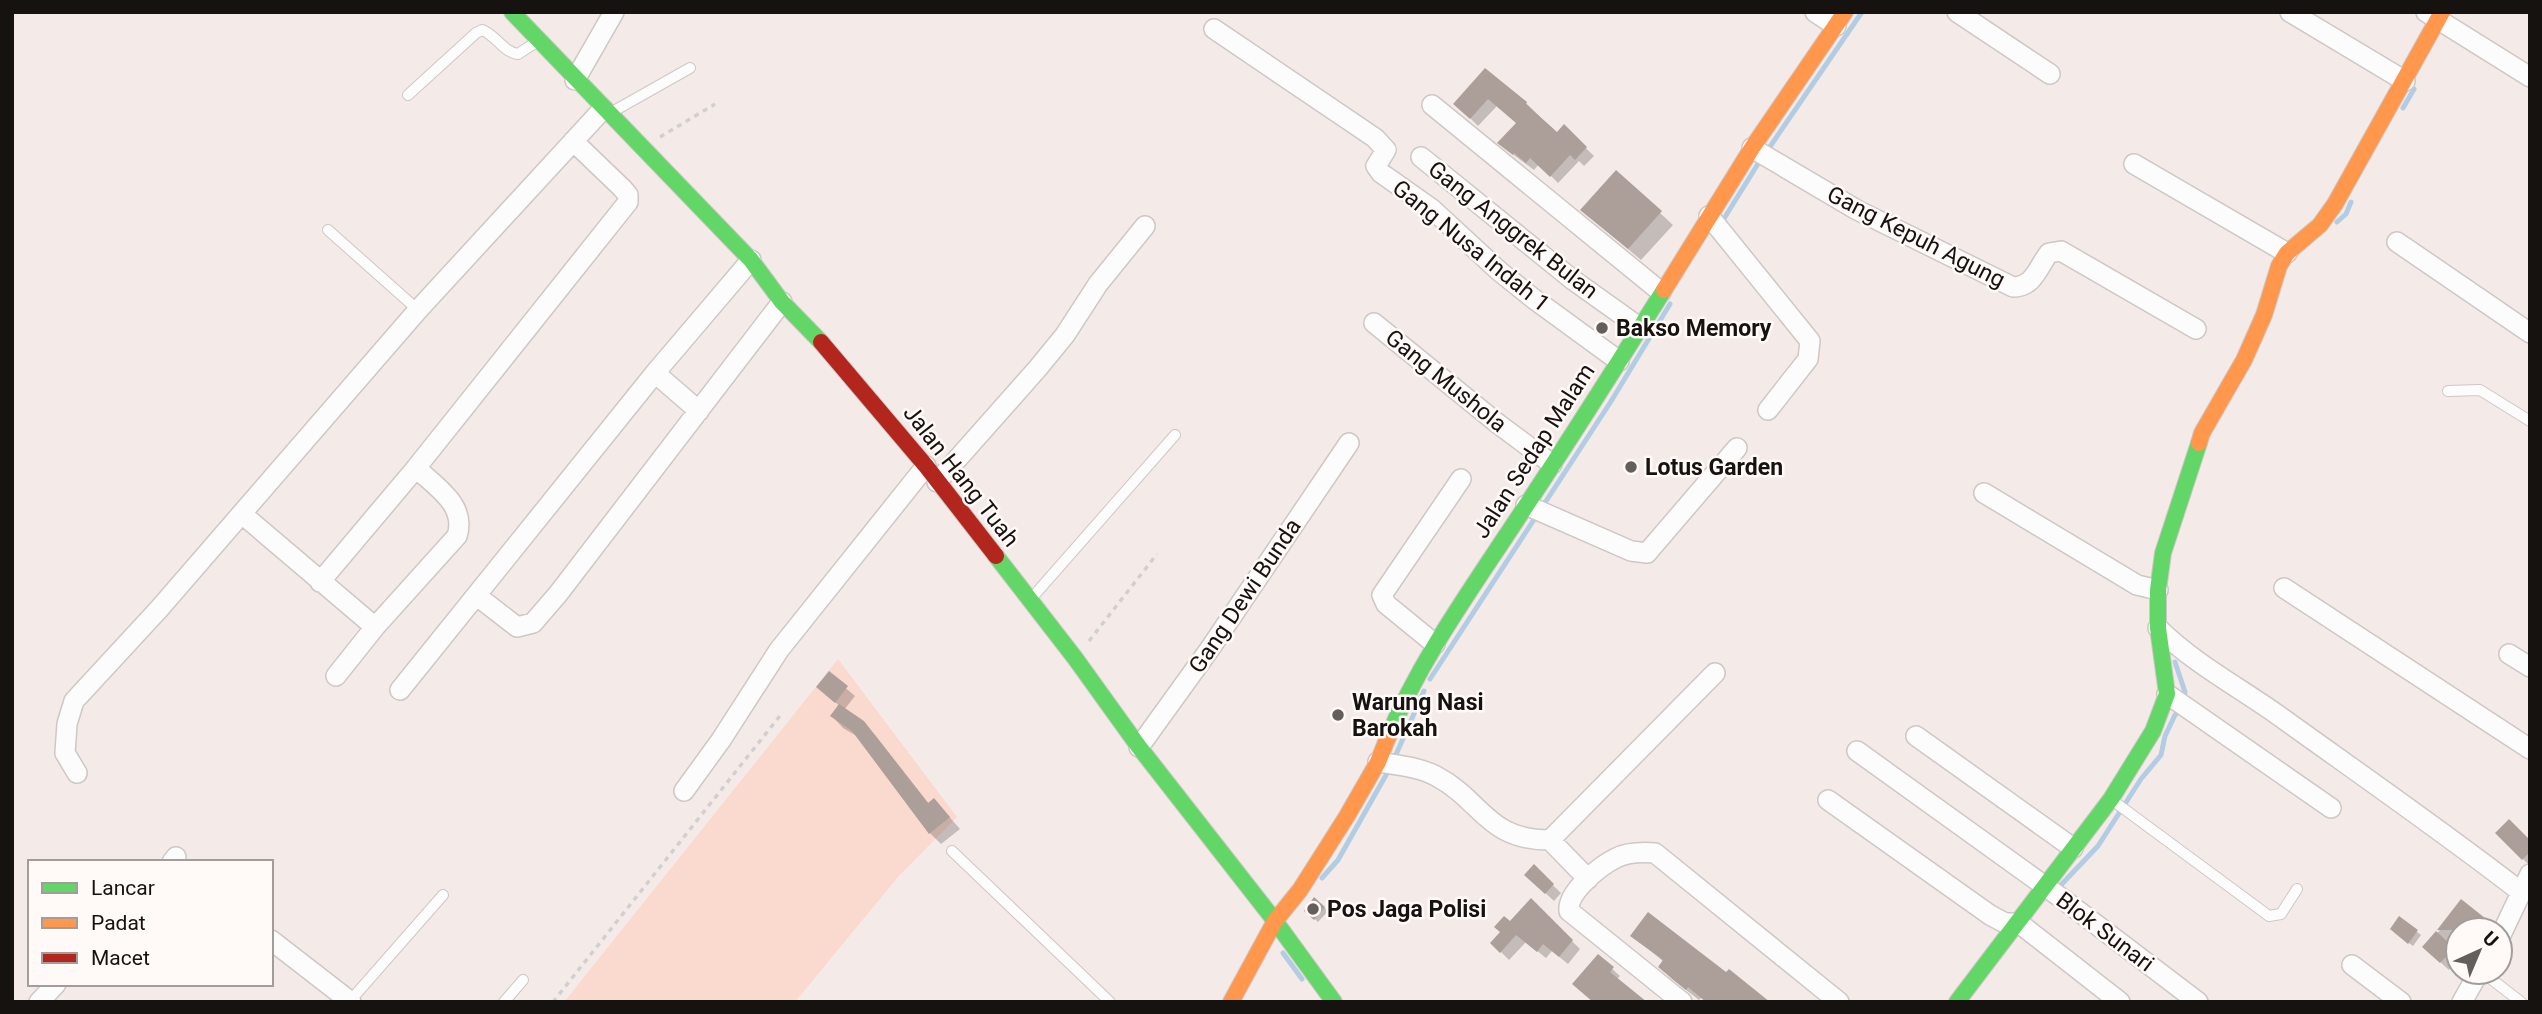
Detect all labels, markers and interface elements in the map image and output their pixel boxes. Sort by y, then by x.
street label: Gang Anggrek Bulan [1423,155,1603,305]
street label: Gang Nusa Indah 1 [1387,174,1555,318]
street label: Gang Kepuh Agung [1823,180,2009,294]
place label: Bakso Memory [1616,315,1772,342]
marker: Bakso Memory [1594,320,1610,336]
street label: Gang Mushola [1380,324,1512,438]
street label: Jalan Sedap Malam [1468,359,1600,543]
street label: Jalan Hang Tuah [897,400,1025,552]
place label: Lotus Garden [1645,454,1783,481]
marker: Lotus Garden [1623,459,1639,475]
street label: Gang Dewi Bunda [1183,514,1307,678]
place label: Warung Nasi Barokah [1352,689,1484,742]
marker: Warung Nasi Barokah [1330,707,1346,723]
legend [28,860,273,986]
text: Lancar [91,876,155,900]
street label: Blok Sunari [2051,887,2159,977]
place label: Pos Jaga Polisi [1327,896,1486,923]
marker: Pos Jaga Polisi [1305,901,1321,917]
text: Padat [91,911,146,935]
north arrow [2444,916,2514,986]
text: U [2478,927,2503,952]
text: Macet [91,946,150,970]

